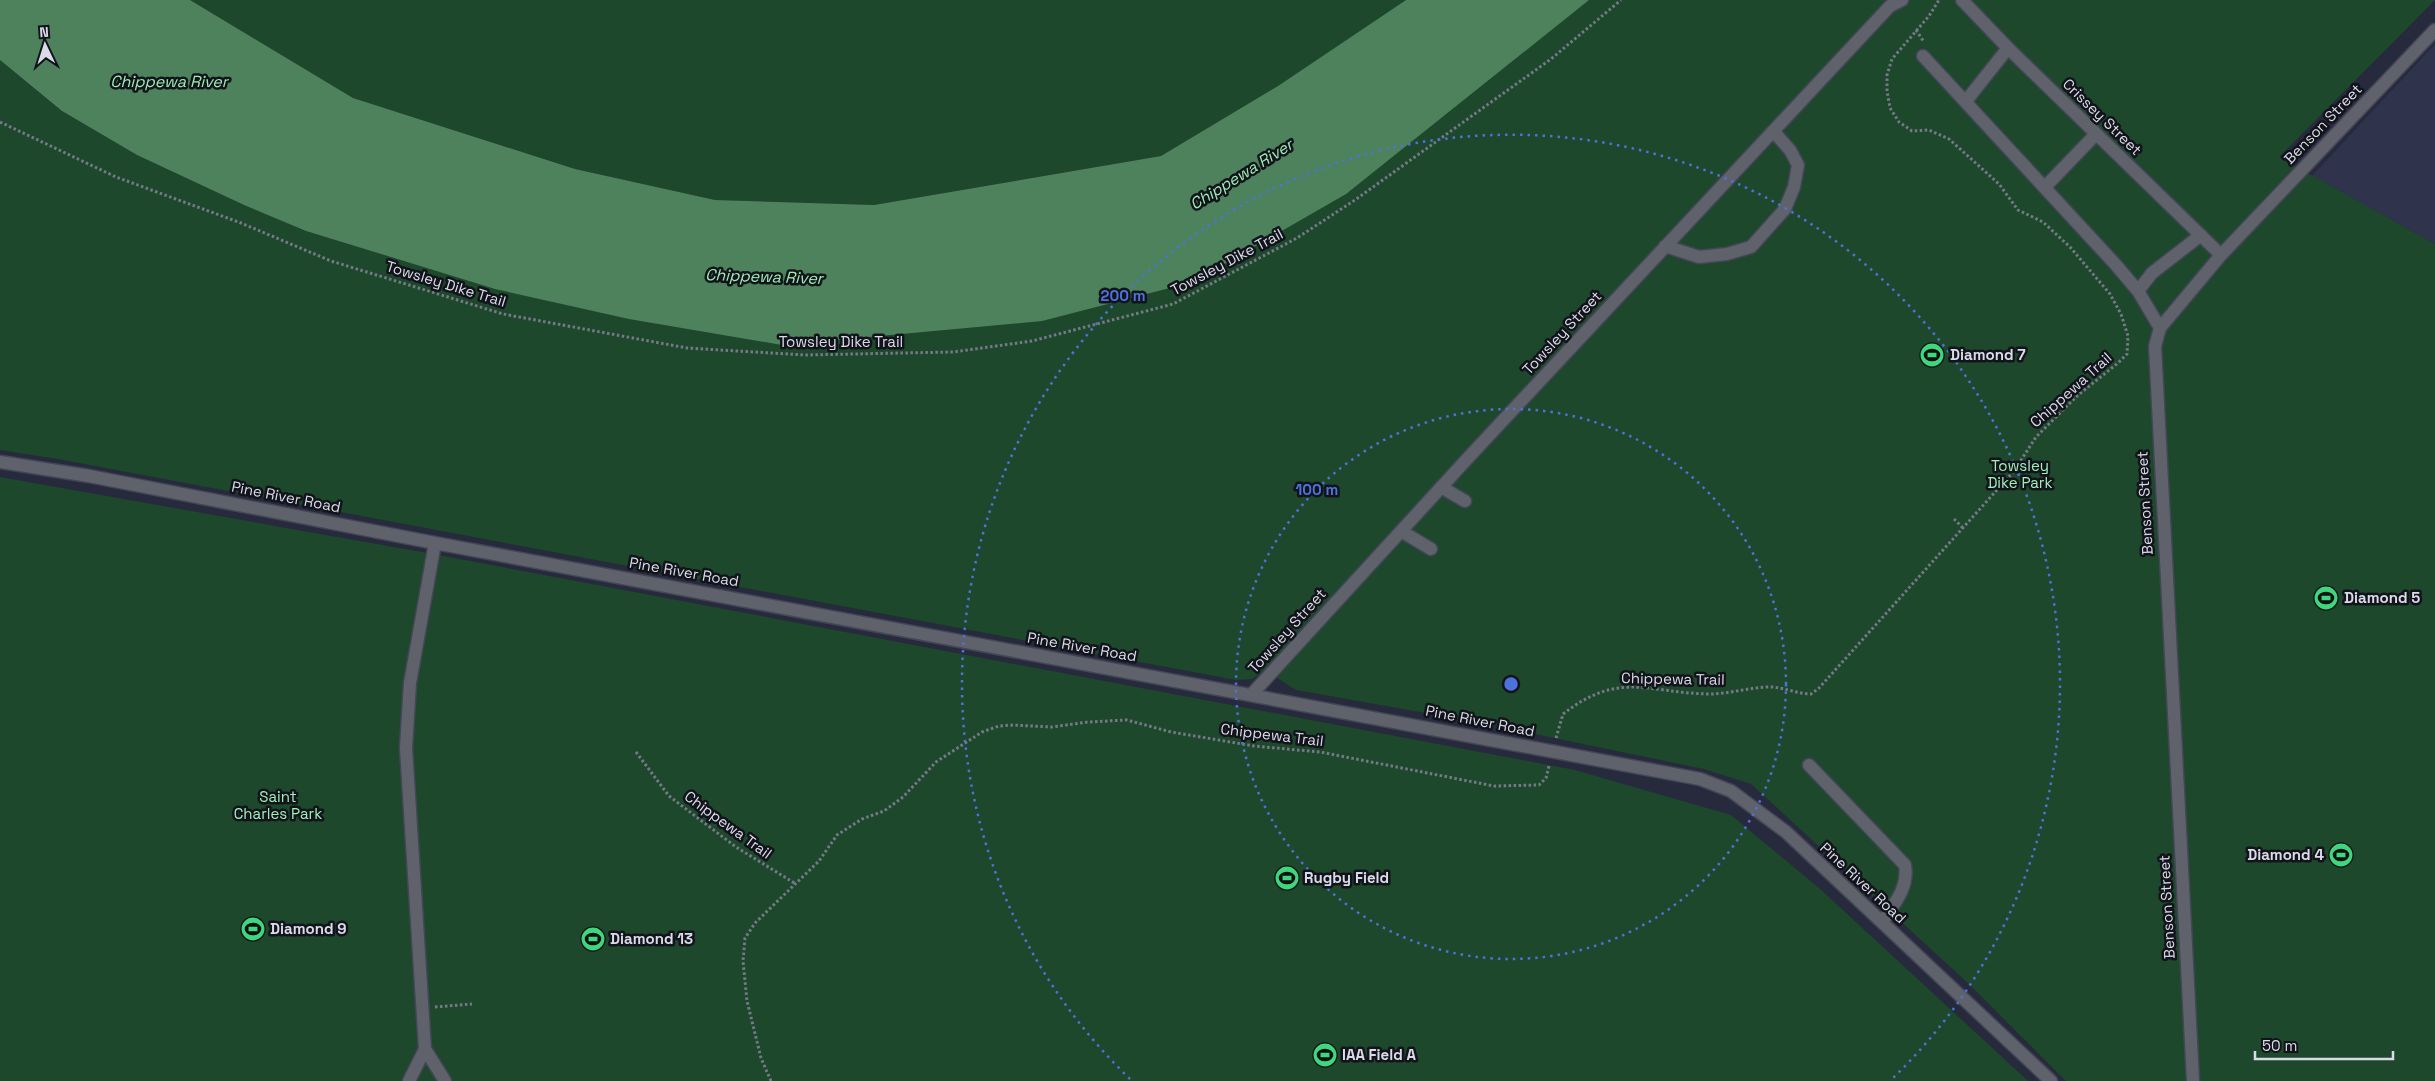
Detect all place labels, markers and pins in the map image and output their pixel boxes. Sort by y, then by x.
sports icon: Diamond 7 [1919,342,1945,368]
place label: Diamond 7 [1950,345,2026,364]
sports icon: Diamond 5 [2313,585,2339,611]
place label: Diamond 5 [2344,588,2420,607]
centre of rings [1502,675,1520,693]
sports icon: Diamond 4 [2328,842,2354,868]
place label: Diamond 4 [2247,845,2324,864]
sports icon: Rugby Field [1274,865,1300,891]
place label: Rugby Field [1304,868,1389,887]
sports icon: Diamond 9 [240,916,266,942]
place label: Diamond 9 [270,919,347,938]
sports icon: Diamond 13 [580,926,606,952]
place label: Diamond 13 [610,929,693,948]
sports icon: IAA Field A [1312,1042,1338,1068]
place label: IAA Field A [1342,1045,1416,1064]

